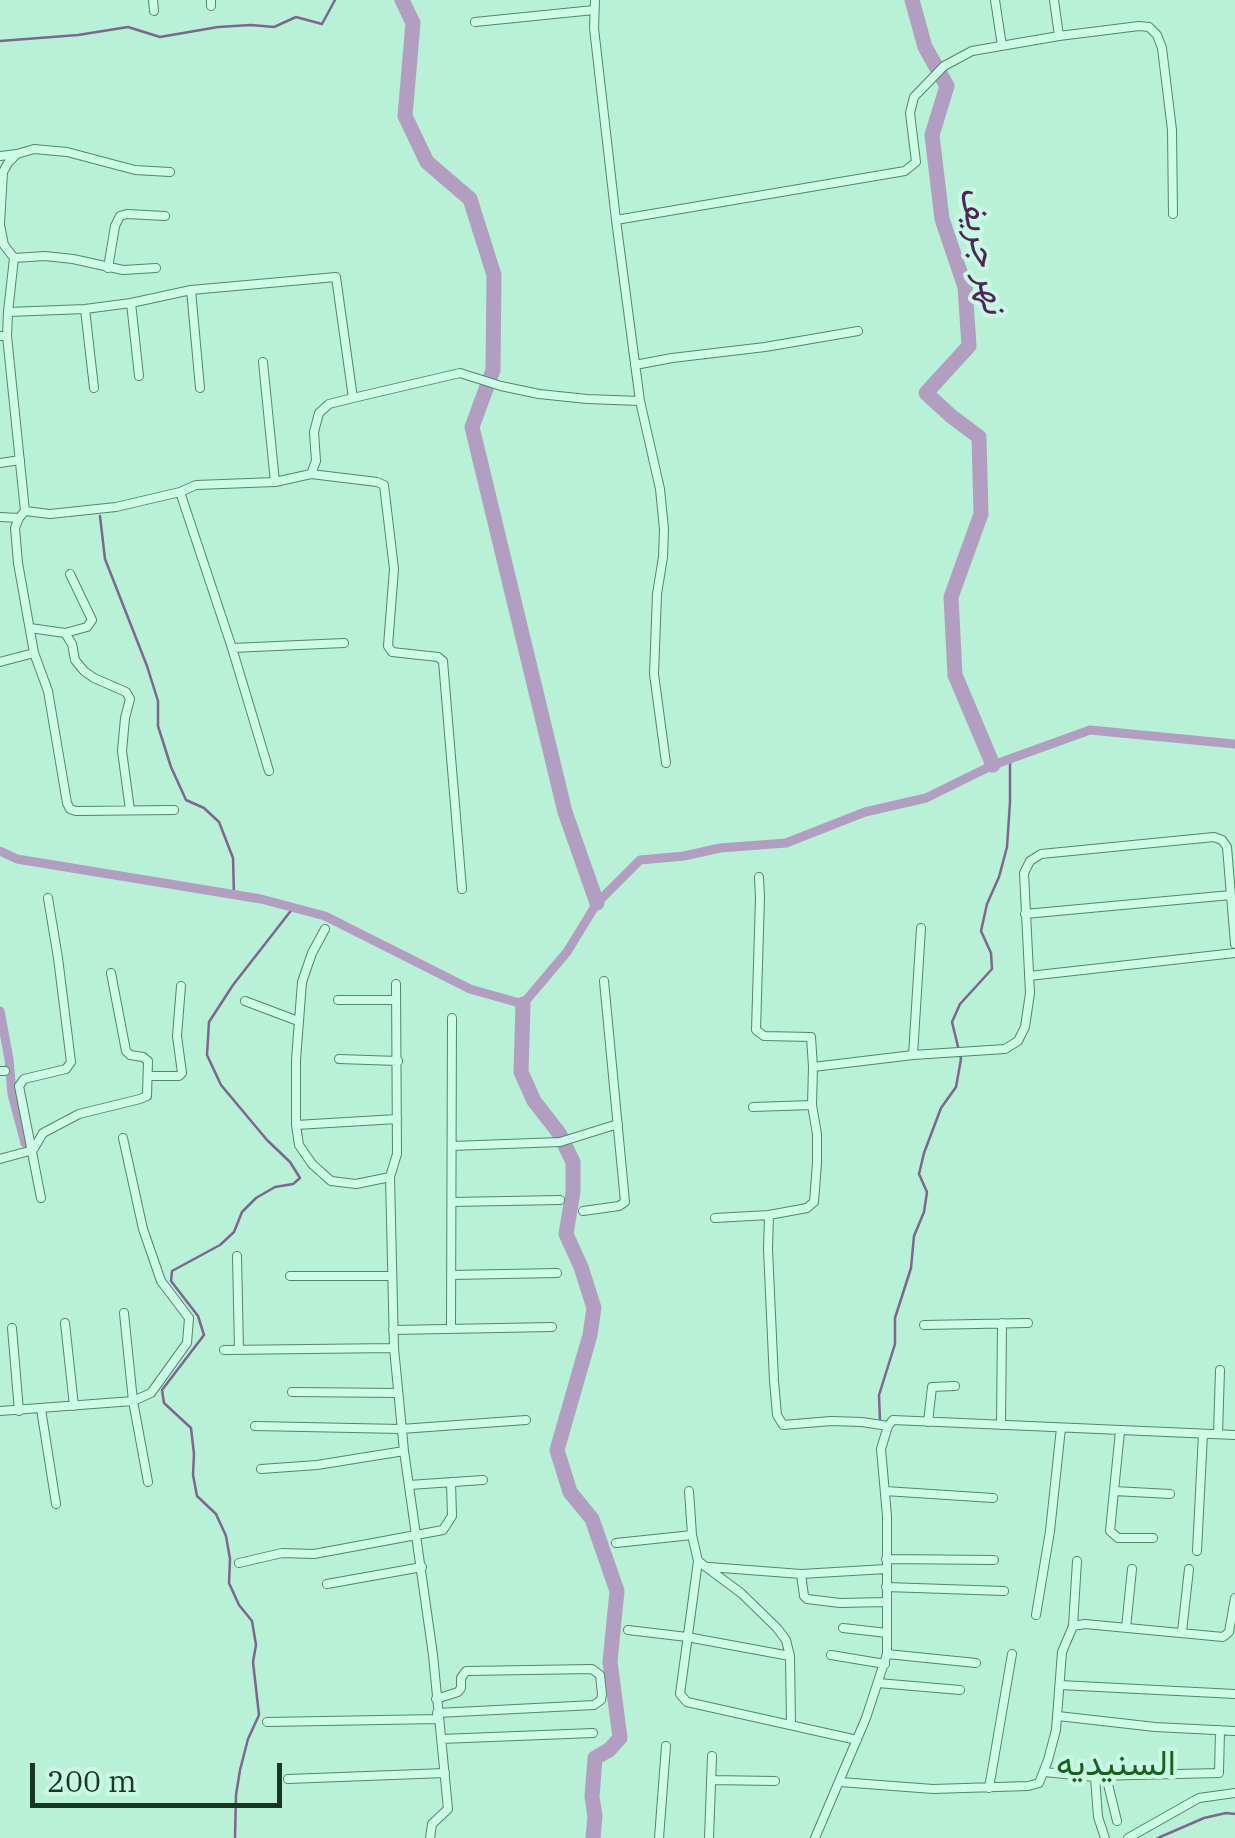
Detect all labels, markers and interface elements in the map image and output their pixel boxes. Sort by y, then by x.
water label: نهر جريف [949,183,1015,317]
scale bar [35,1743,288,1805]
district label: السنيديه [1056,1744,1176,1786]
text: 200 m [47,1761,137,1800]

